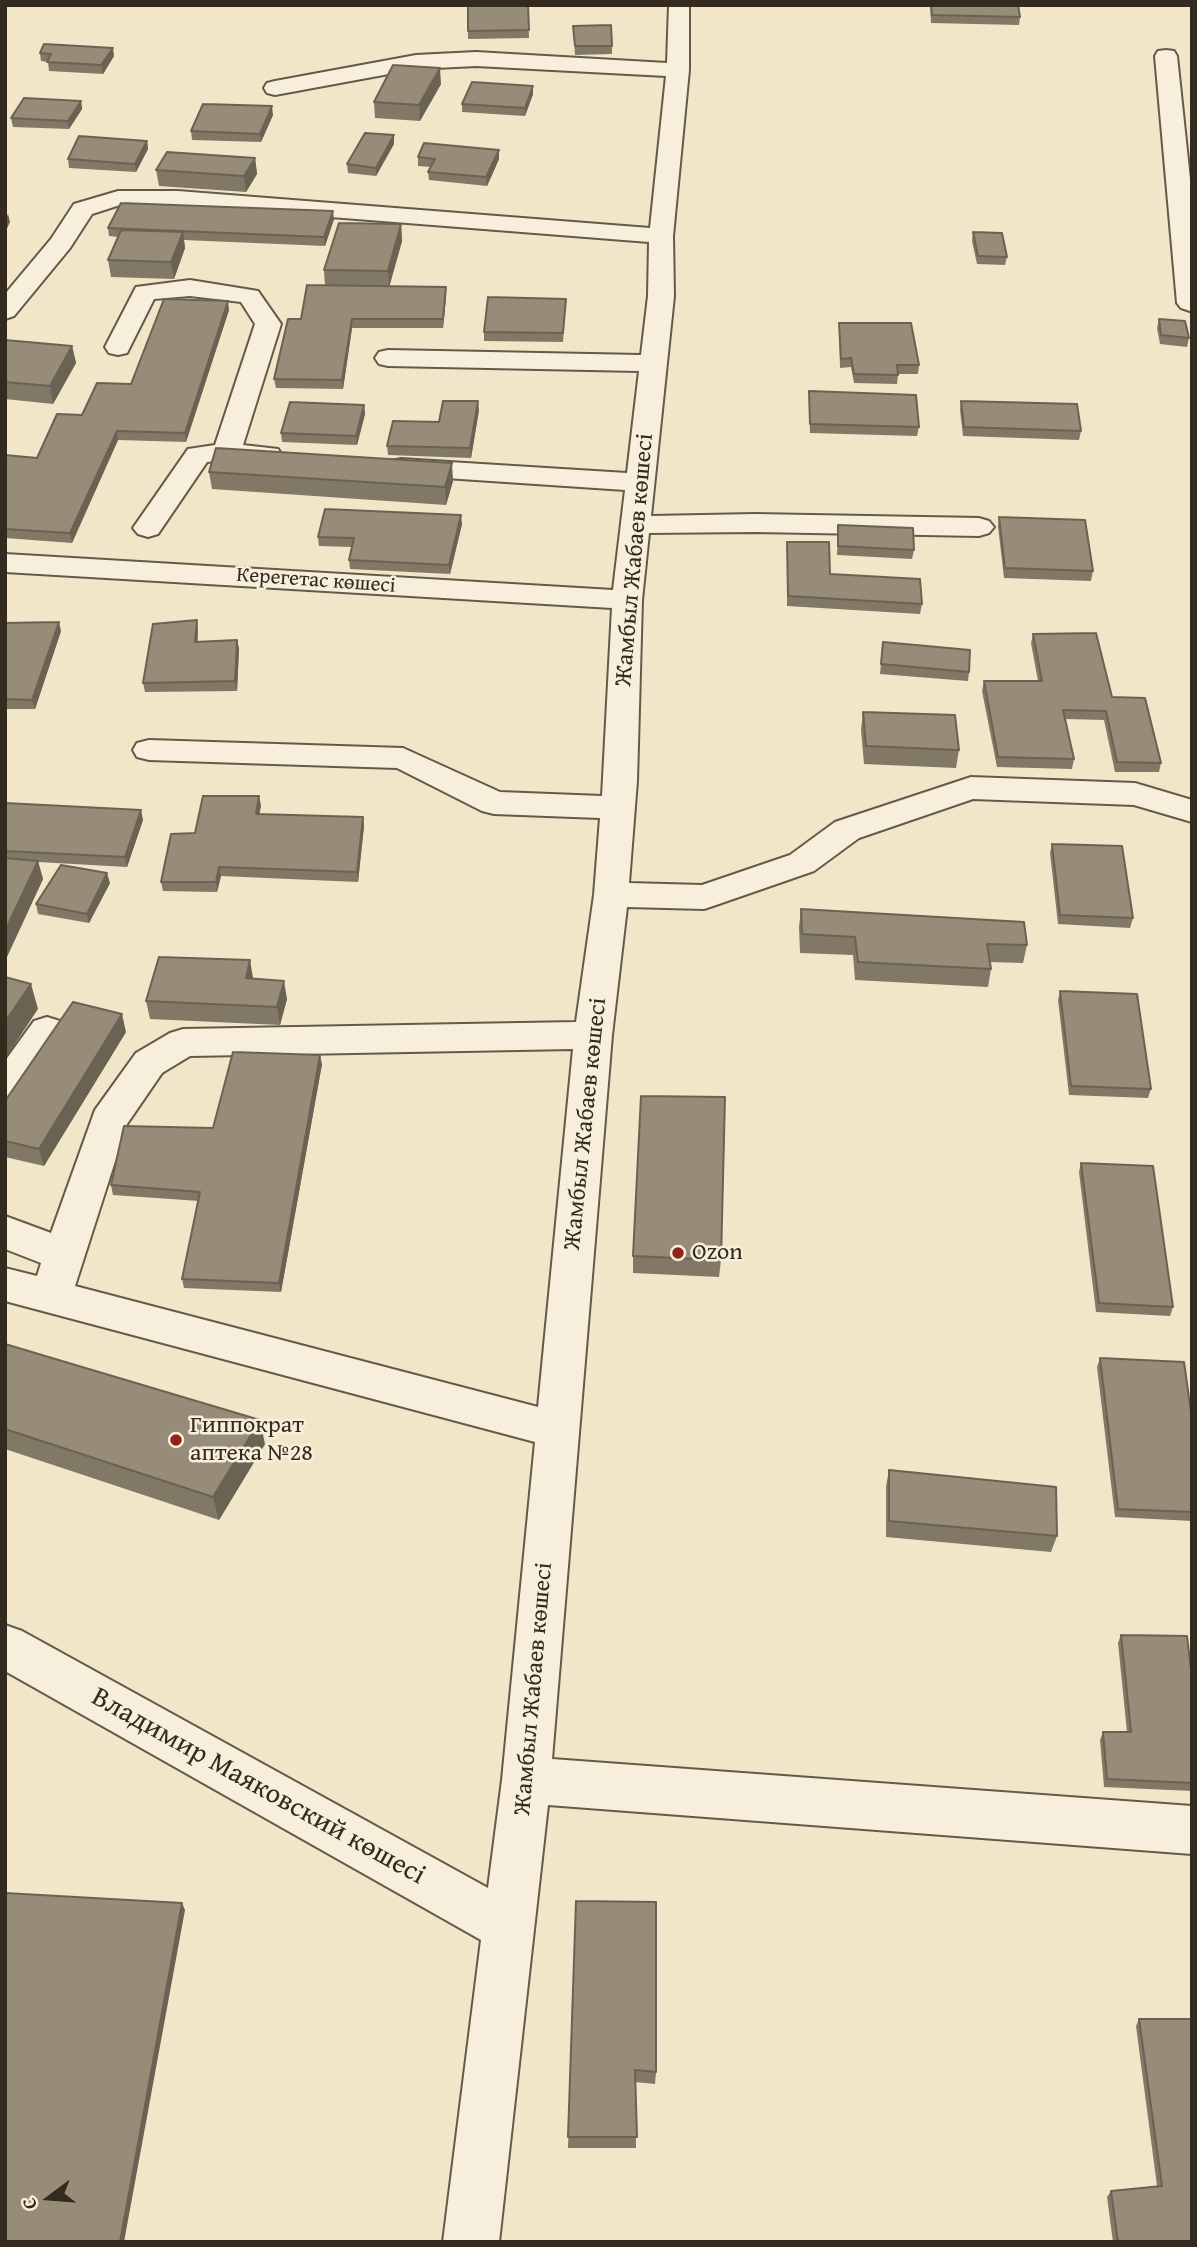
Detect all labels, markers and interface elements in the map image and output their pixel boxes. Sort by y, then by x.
street label: Жамбыл Жабаев көшесі [610,432,660,688]
street label: Керегетас көшесі [236,563,396,599]
street label: Жамбыл Жабаев көшесі [558,996,614,1252]
place label: Ozon [692,1239,743,1267]
marker: Ozon [670,1245,686,1261]
place label: Гиппократ аптека №28 [190,1412,313,1468]
marker: Гиппократ аптека №28 [168,1432,184,1448]
street label: Жамбыл Жабаев көшесі [509,1561,559,1817]
street label: Владимир Маяковский көшесі [85,1681,431,1893]
north arrow [14,2163,84,2233]
text: С [14,2195,44,2213]

